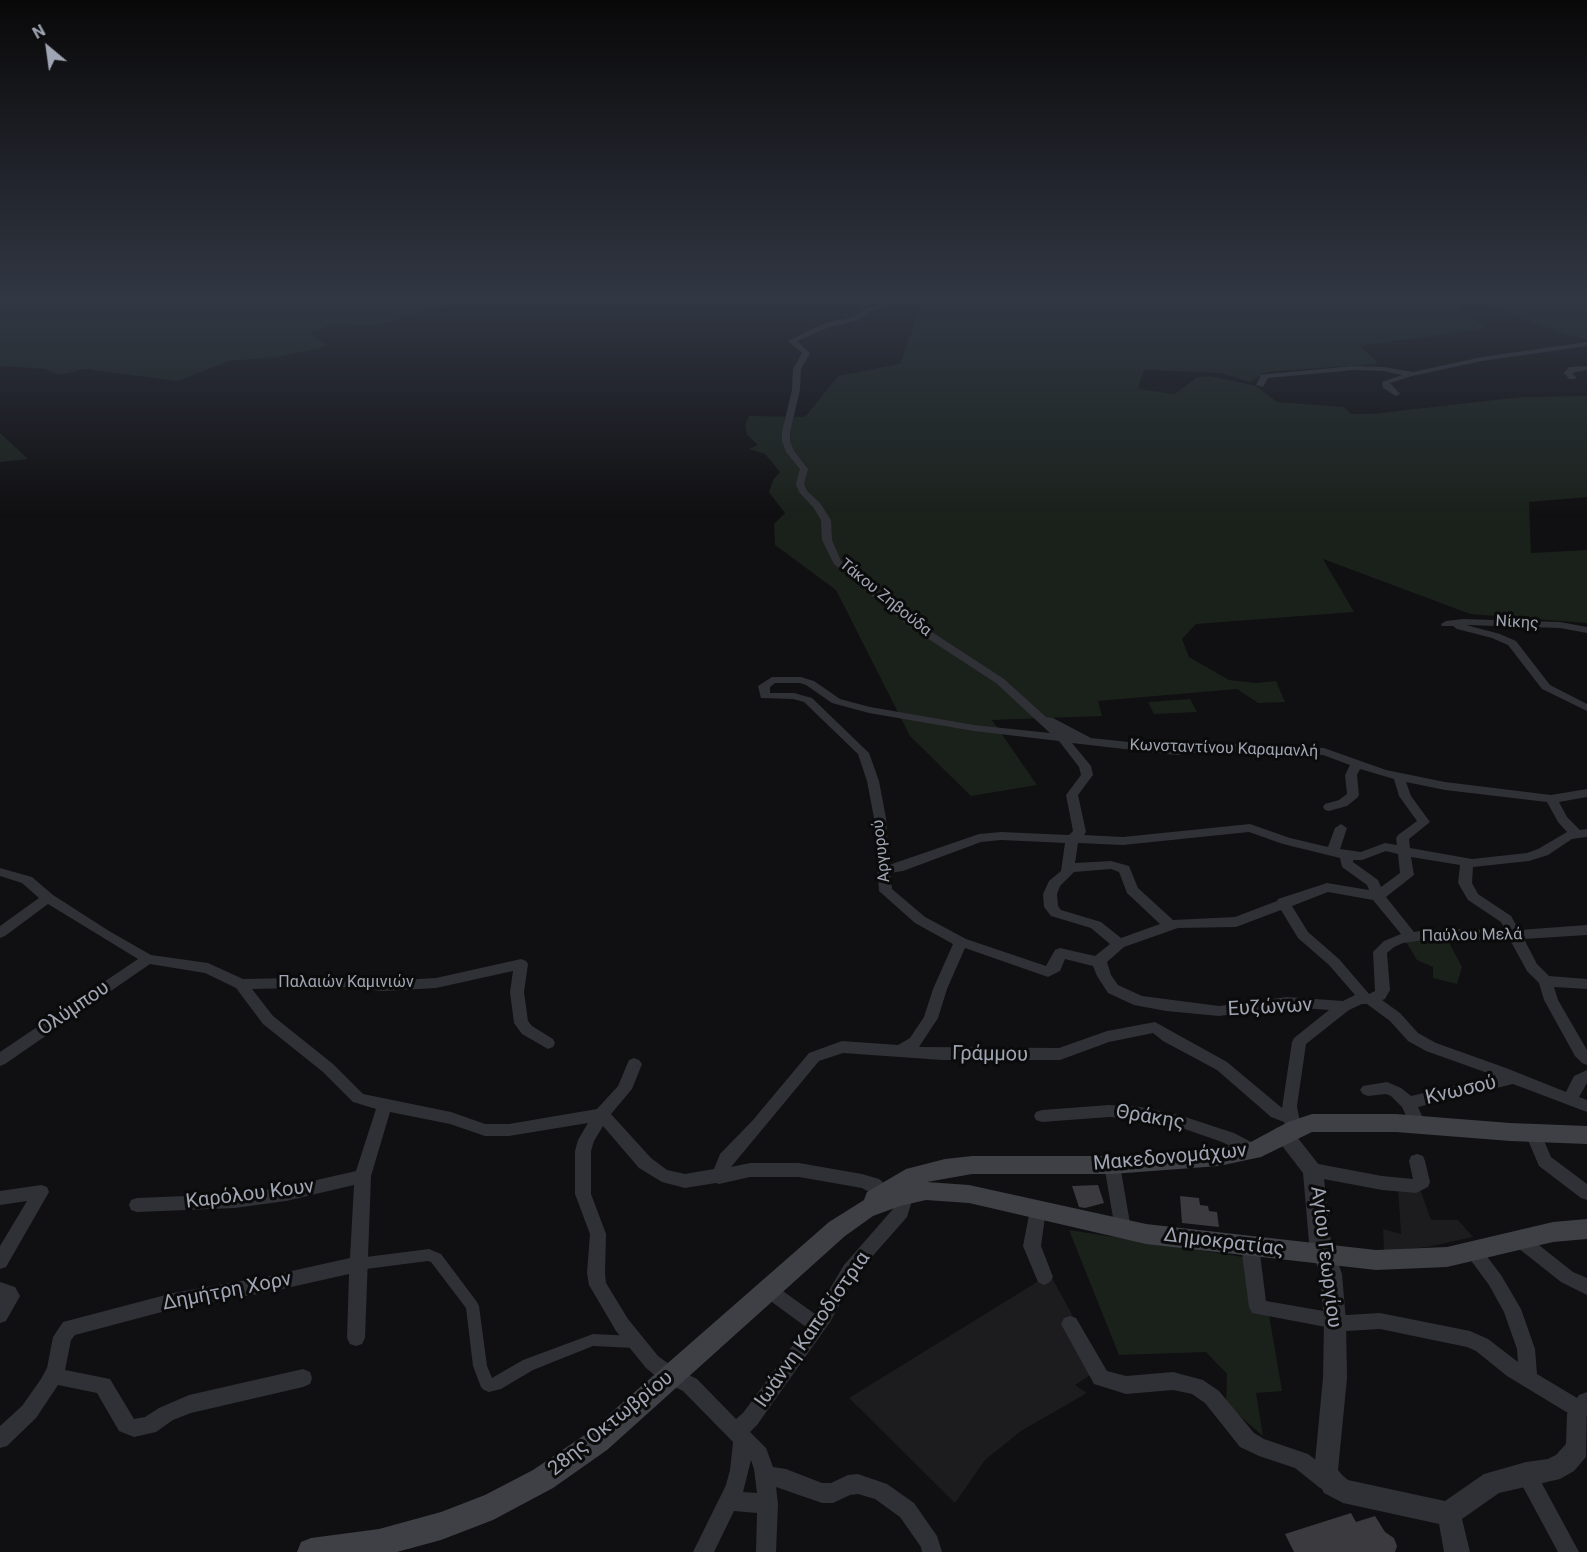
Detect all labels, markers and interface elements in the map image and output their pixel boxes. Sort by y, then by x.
north arrow [18,18,78,78]
text: N [29,21,49,43]
street label: Τάκου Ζηβούδα [835,555,935,641]
street label: Νίκης [1495,612,1539,634]
street label: Κωνσταντίνου Καραμανλή [1129,736,1319,762]
street label: Αργυρού [869,819,895,883]
street label: Παύλου Μελά [1422,926,1522,946]
street label: Παλαιών Καμινιών [278,973,414,993]
street label: Ολύμπου [34,976,114,1042]
street label: Ευζώνων [1227,994,1313,1022]
street label: Γράμμου [952,1042,1028,1068]
street label: Κνωσού [1423,1071,1499,1111]
street label: Θράκης [1114,1100,1186,1136]
street label: Μακεδονομάχων [1092,1139,1248,1177]
street label: Καρόλου Κουν [185,1175,315,1215]
street label: Αγίου Γεωργίου [1304,1185,1346,1329]
street label: Δημοκρατίας [1163,1224,1285,1262]
street label: Ιωάννη Καποδίστρια [750,1248,876,1412]
street label: Δημήτρη Χορν [160,1268,294,1316]
street label: 28ης Οκτωβρίου [544,1366,678,1482]

